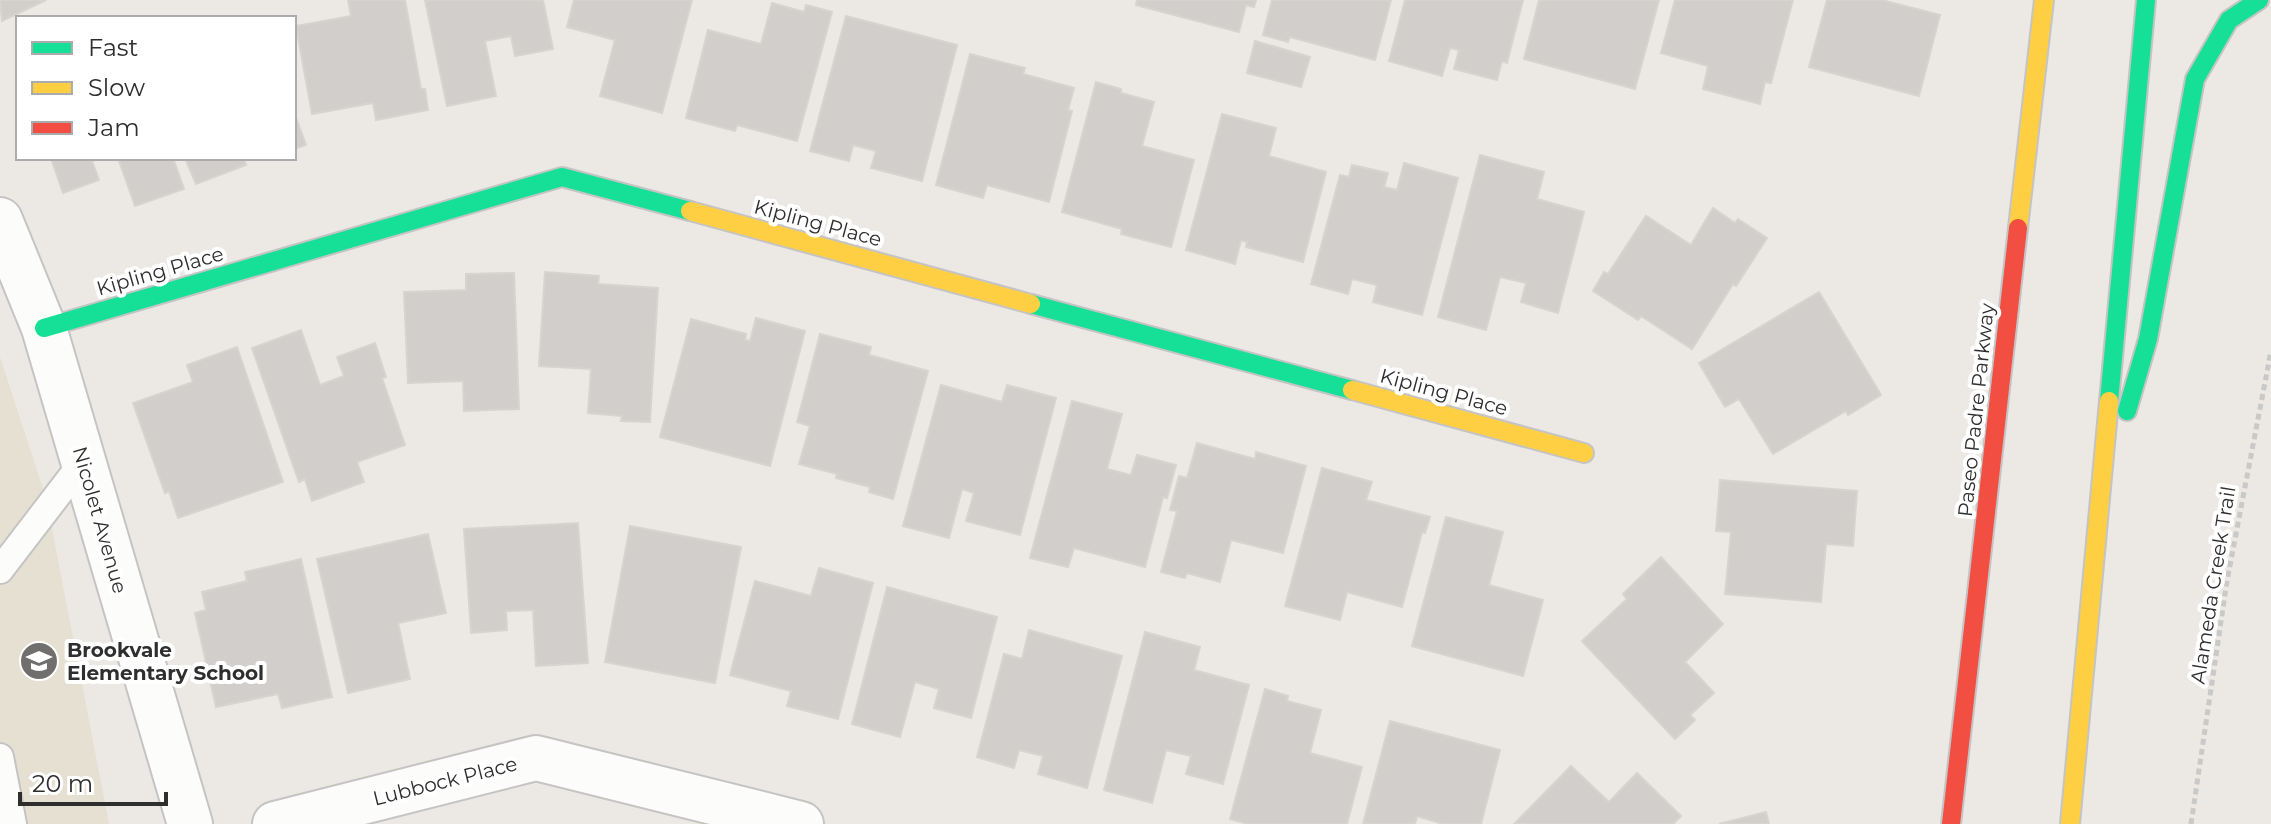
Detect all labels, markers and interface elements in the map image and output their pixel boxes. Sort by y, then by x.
legend [16,16,296,160]
text: Fast [88,33,139,62]
text: Slow [88,73,145,102]
text: Jam [87,113,140,142]
street label: Kipling Place [752,194,884,252]
street label: Kipling Place [94,241,226,301]
street label: Paseo Padre Parkway [1953,302,1999,518]
street label: Kipling Place [1378,363,1510,421]
street label: Nicolet Avenue [68,444,132,596]
street label: Alameda Creek Trail [2186,485,2240,685]
place label: Brookvale Elementary School [67,638,264,685]
school or university icon: Brookvale Elementary School [18,640,60,682]
street label: Lubbock Place [370,751,520,811]
scale bar [20,756,166,806]
text: 20 m [32,769,93,798]

